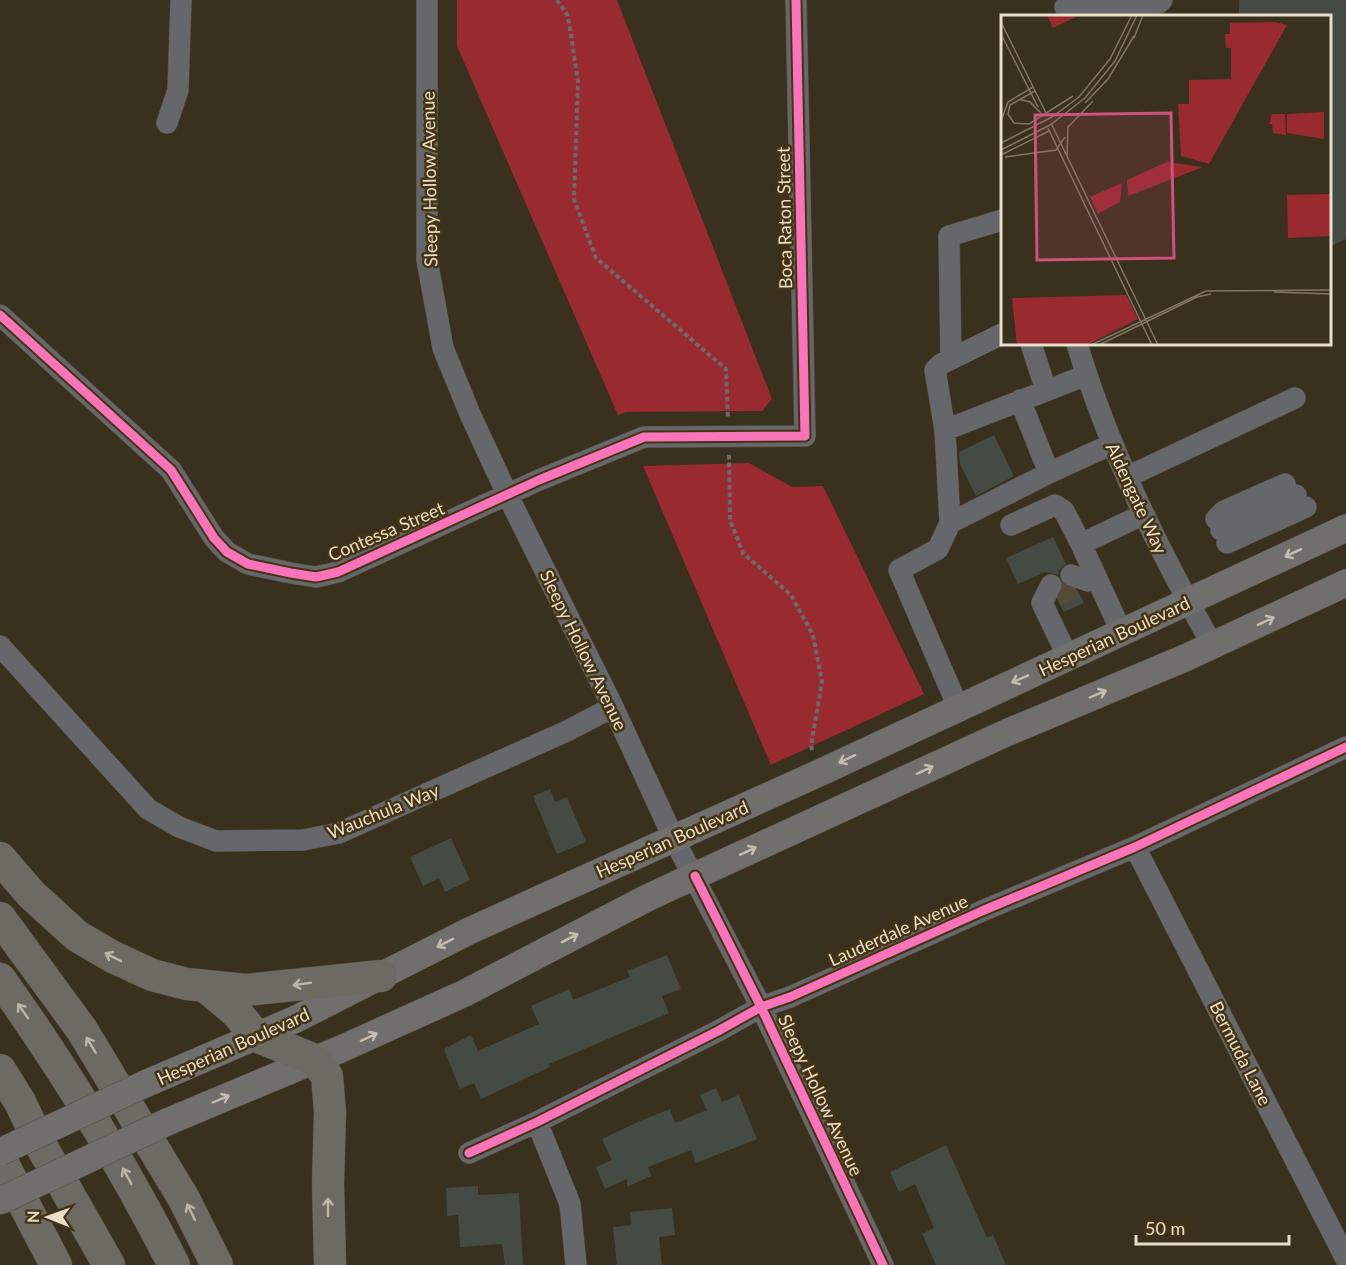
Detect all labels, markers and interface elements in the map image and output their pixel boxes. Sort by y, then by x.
inset map [1001,15,1331,345]
street label: Sleepy Hollow Avenue [416,91,442,267]
street label: Boca Raton Street [772,146,796,289]
street label: Aldengate Way [1102,439,1173,558]
street label: Contessa Street [324,496,448,565]
one-way arrow [1284,548,1303,559]
street label: Sleepy Hollow Avenue [536,566,632,734]
street label: Hesperian Boulevard [1035,591,1193,681]
one-way arrow [1256,614,1274,626]
one-way arrow [1012,673,1030,685]
one-way arrow [1089,688,1107,699]
one-way arrow [839,754,857,766]
one-way arrow [916,764,934,775]
street label: Wauchula Way [324,778,443,843]
street label: Hesperian Boulevard [592,796,752,882]
one-way arrow [739,845,757,857]
street label: Lauderdale Avenue [825,889,971,971]
one-way arrow [560,932,578,943]
one-way arrow [436,938,454,950]
one-way arrow [104,950,122,962]
one-way arrow [293,978,313,989]
street label: Bermuda Lane [1205,997,1277,1109]
street label: Hesperian Boulevard [153,1003,313,1089]
one-way arrow [17,1004,29,1020]
street label: Sleepy Hollow Avenue [774,1011,868,1179]
one-way arrow [359,1031,377,1042]
one-way arrow [85,1037,97,1054]
one-way arrow [211,1093,230,1104]
one-way arrow [121,1168,133,1185]
north arrow [18,1187,78,1247]
one-way arrow [322,1197,334,1217]
one-way arrow [185,1204,197,1222]
scale bar [1136,1208,1289,1246]
text: N [23,1210,42,1223]
text: 50 m [1145,1217,1185,1239]

